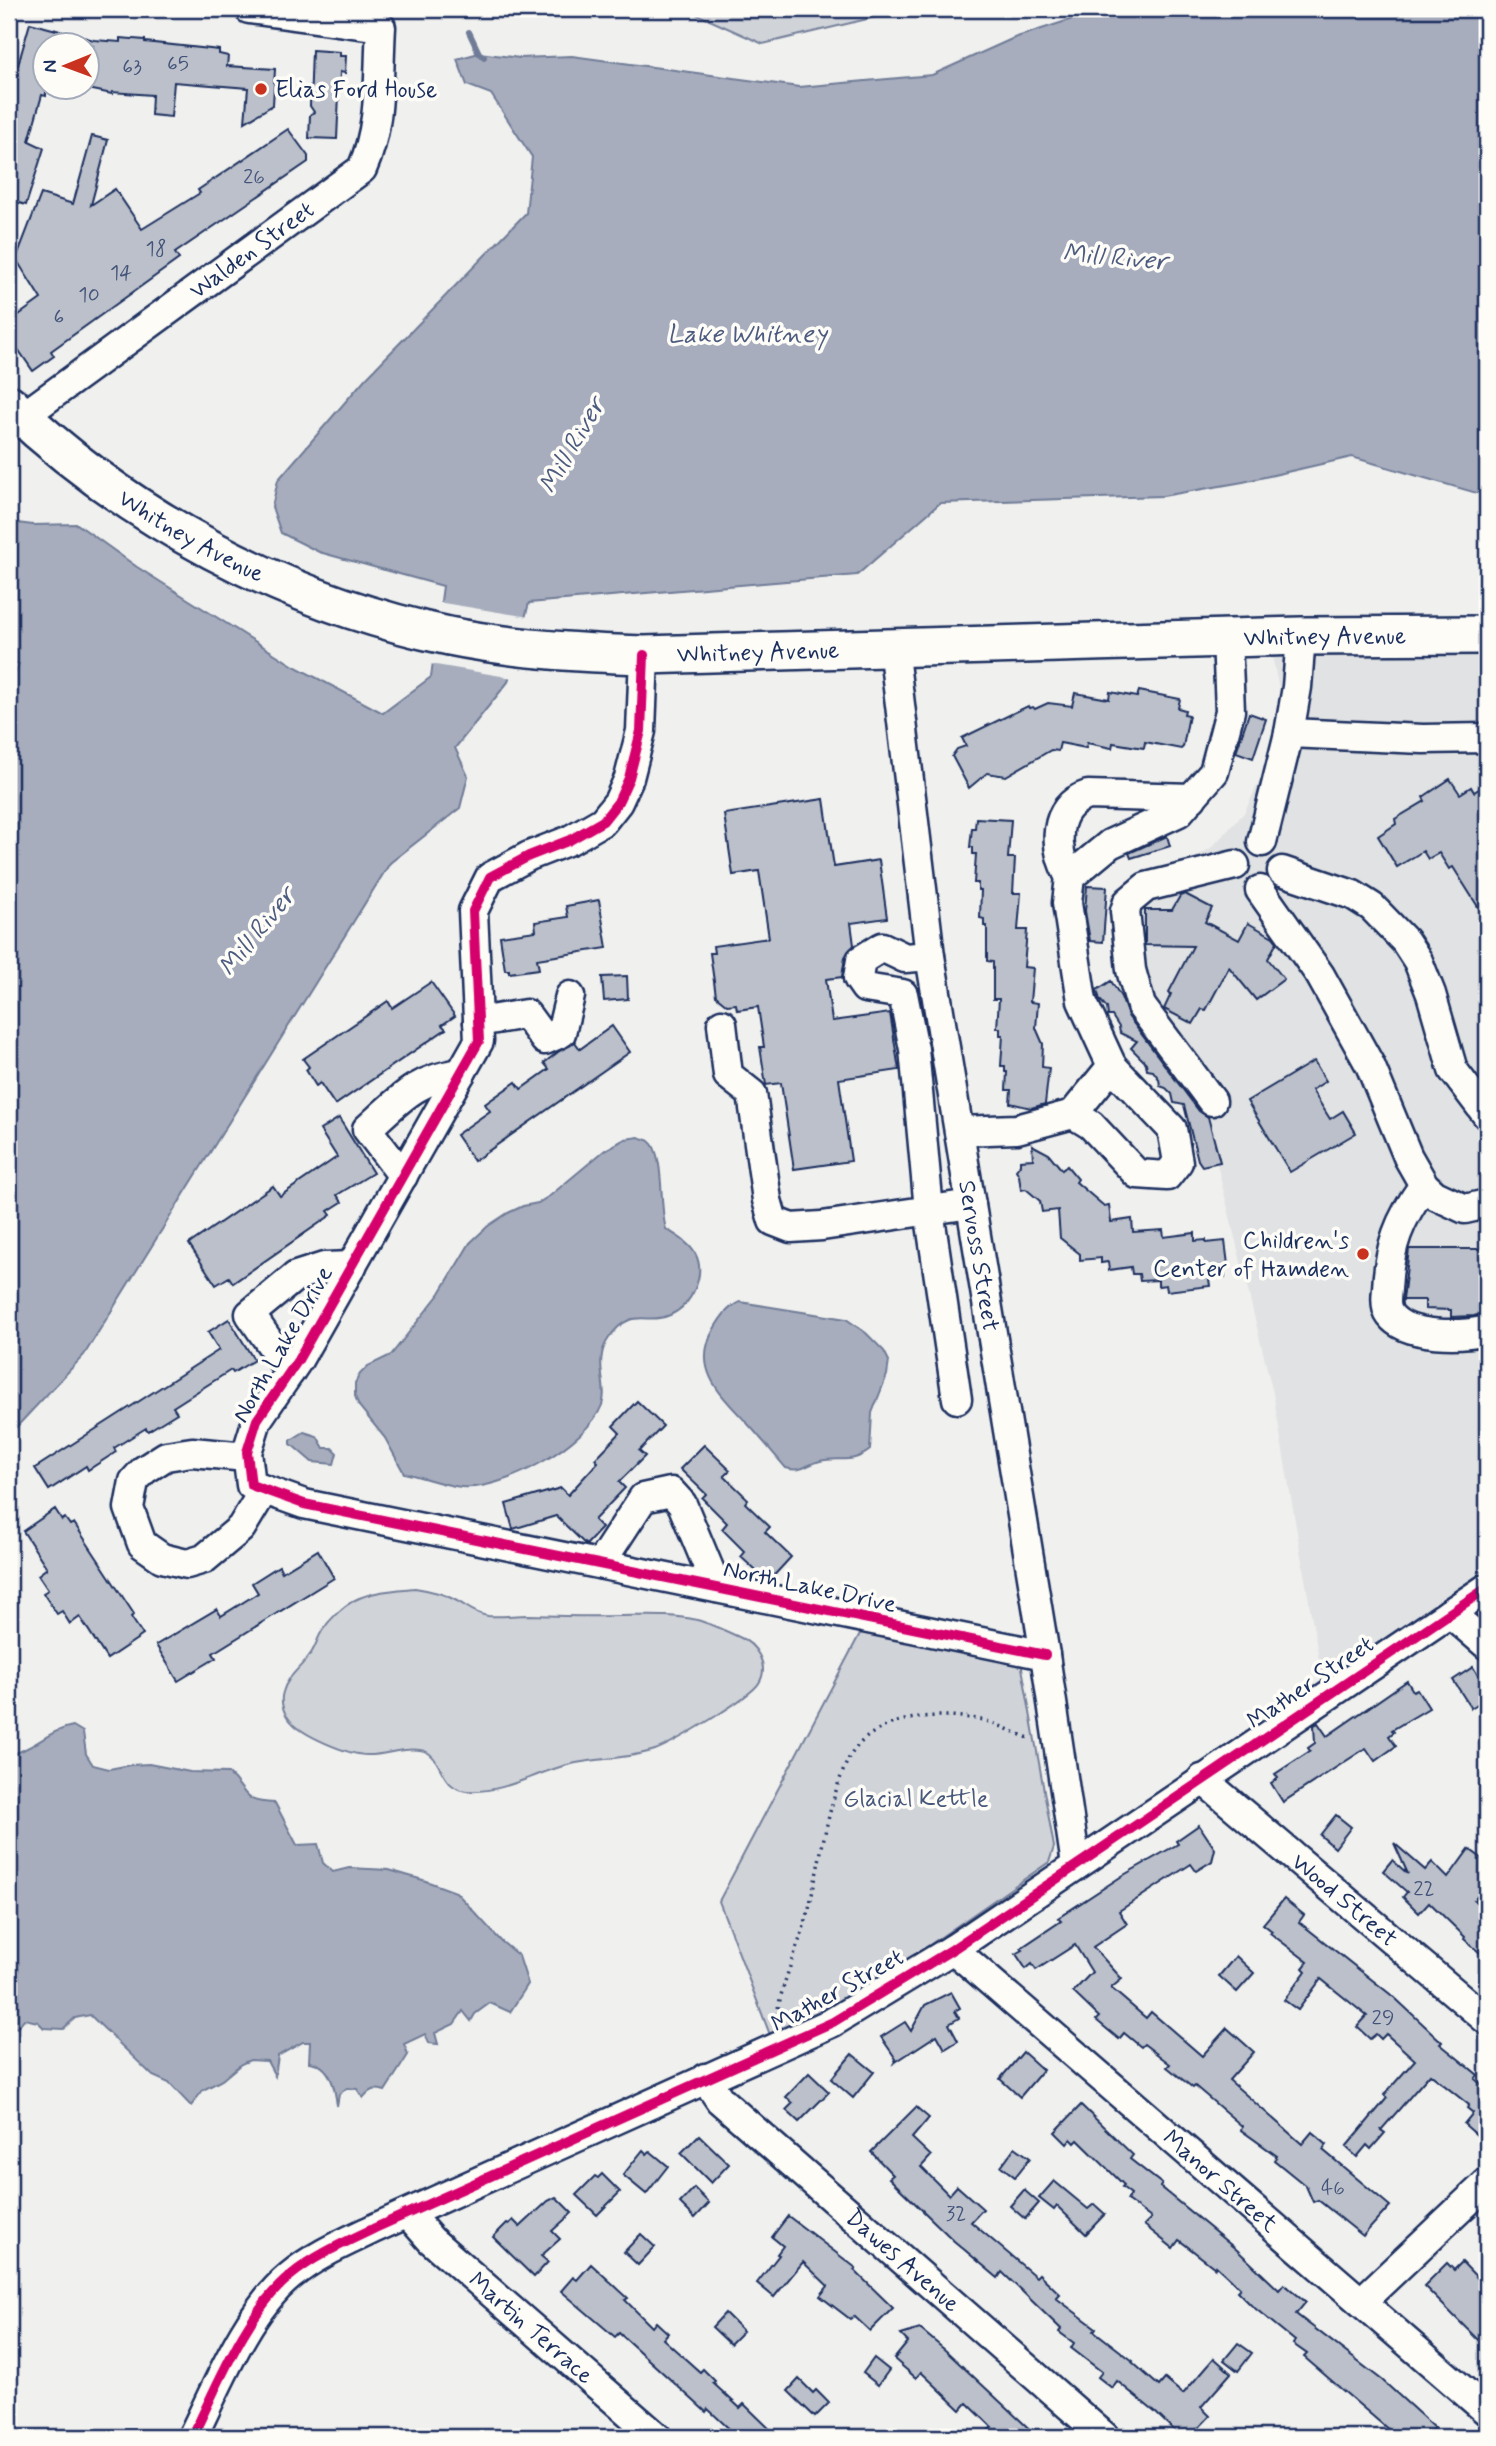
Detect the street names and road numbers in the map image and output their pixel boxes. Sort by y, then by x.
street label: Walden Street [184,195,321,307]
street label: Whitney Avenue [112,483,269,590]
street label: Whitney Avenue [1243,621,1406,655]
street label: Whitney Avenue [676,635,840,671]
street label: Servoss Street [950,1178,1006,1334]
street label: North Lake Drive [226,1261,341,1429]
street label: North Lake Drive [720,1554,899,1621]
street label: Mather Street [1241,1629,1380,1737]
street label: Wood Street [1284,1847,1403,1955]
street label: Mather Street [766,1942,909,2040]
street label: Manor Street [1156,2123,1284,2240]
street label: Dawes Avenue [838,2203,966,2320]
street label: Martin Terrace [461,2266,600,2392]

